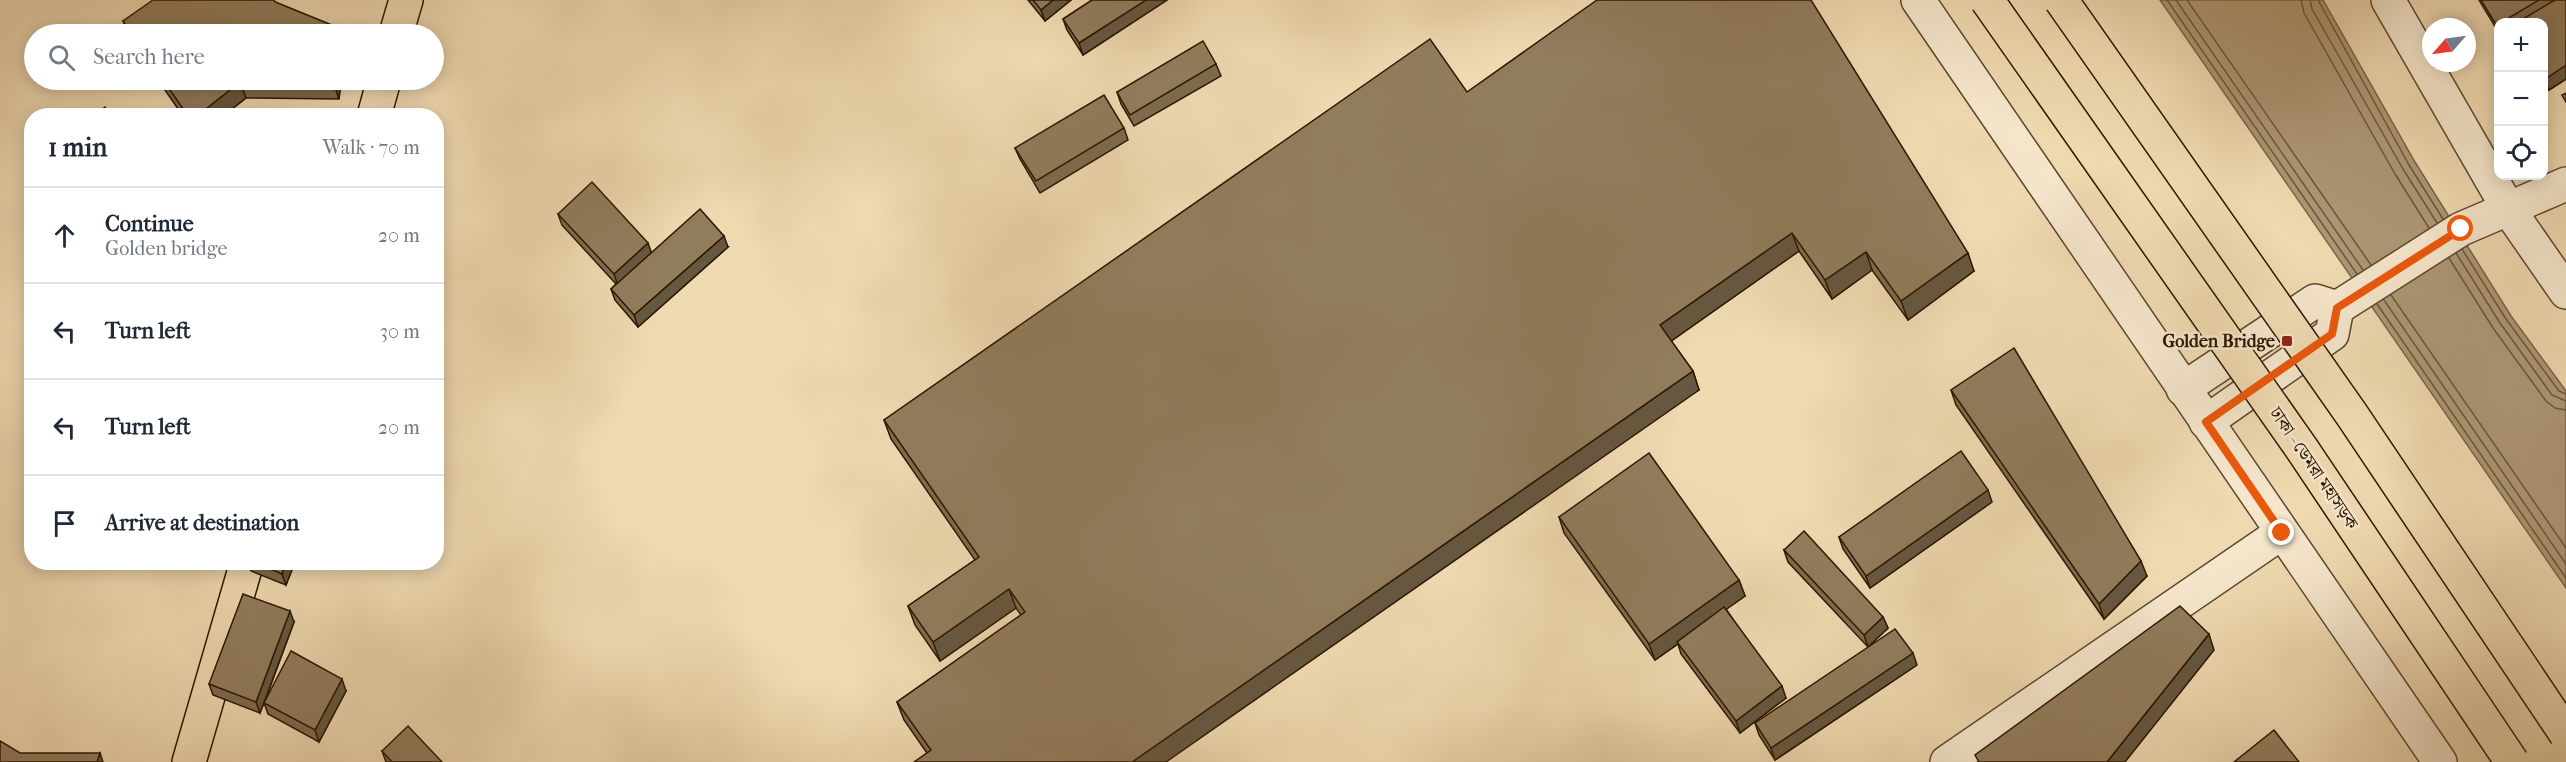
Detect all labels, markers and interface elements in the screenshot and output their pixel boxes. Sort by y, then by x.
north arrow [2422,18,2476,72]
map controls [2494,18,2548,180]
button: + [2494,18,2548,72]
search box [24,24,444,90]
icon: search [45,41,78,74]
text: Search here [93,44,205,70]
button: − [2494,72,2548,126]
button: locate [2494,126,2548,180]
text: 1 min [48,132,107,163]
text: Walk · 70 m [323,136,420,159]
text: Continue [105,211,194,237]
route start [2447,215,2473,241]
icon: ahead [48,219,81,252]
text: 20 m [378,224,420,247]
text: Golden bridge [105,237,227,260]
icon: left [48,315,81,348]
text: Turn left [105,318,191,344]
text: 30 m [380,320,420,343]
place label: Golden Bridge [2163,331,2275,352]
marker: Golden Bridge [2280,334,2294,348]
street label: ঢাকা - ডেমরা মহাসড়ক [2264,402,2363,534]
icon: left [48,411,81,444]
text: Turn left [105,414,191,440]
text: 20 m [378,416,420,439]
icon: arrive [48,507,81,540]
text: Arrive at destination [105,510,299,536]
route end [2268,519,2294,545]

